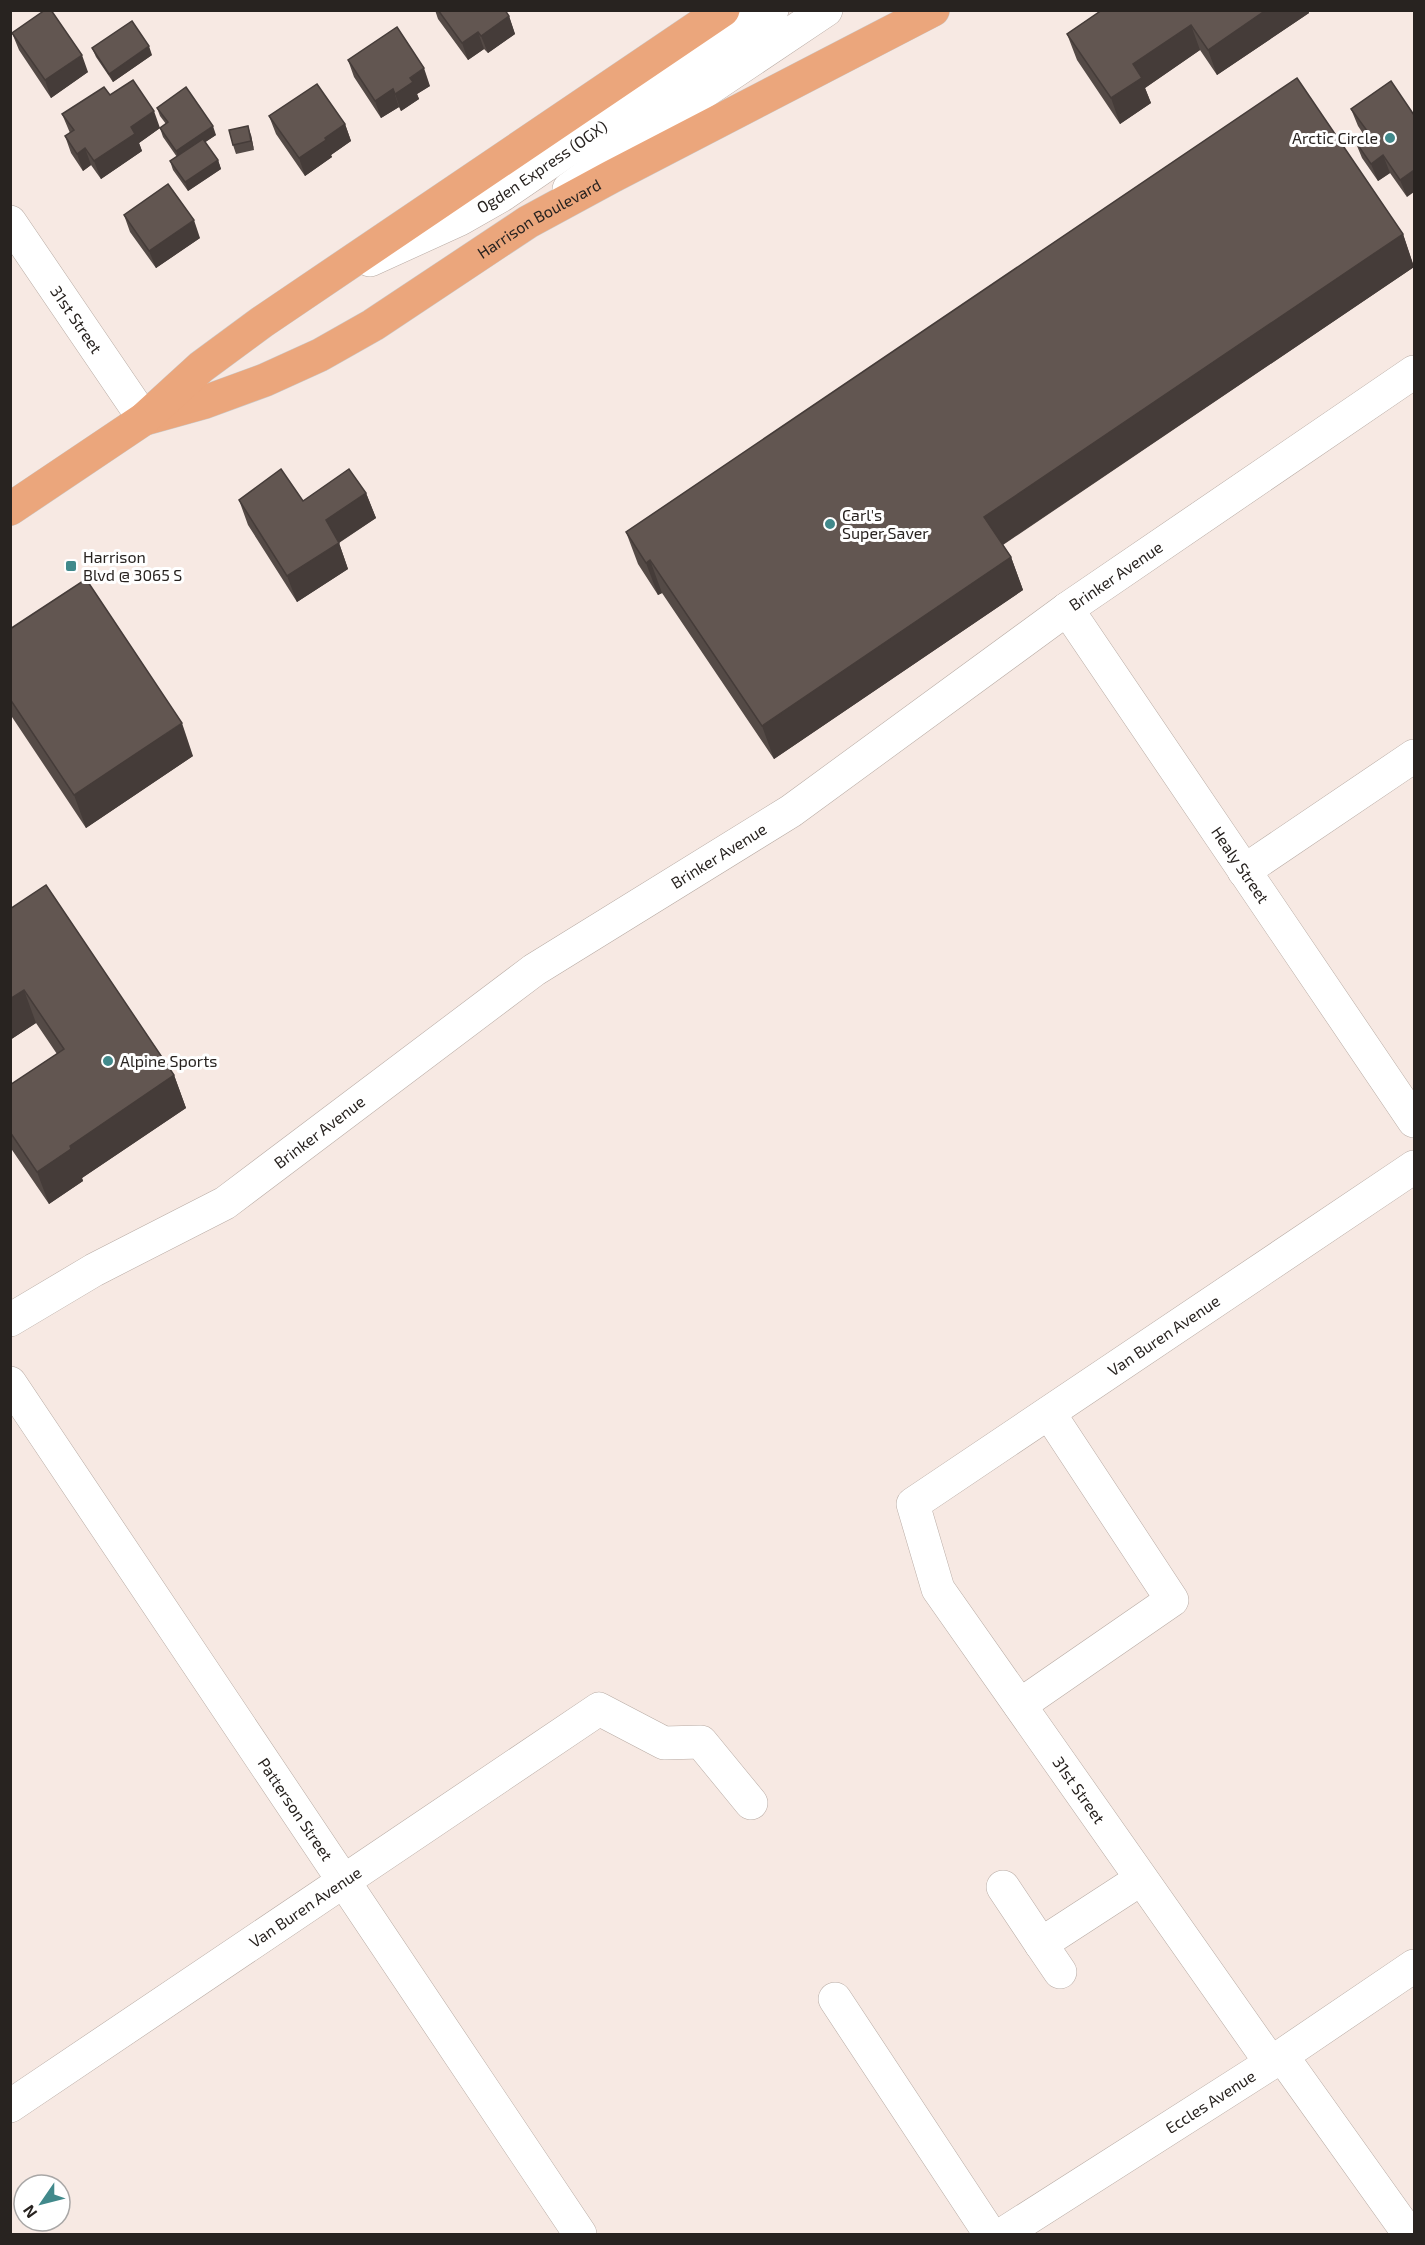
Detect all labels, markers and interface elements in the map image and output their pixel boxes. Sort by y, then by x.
street label: Ogden Express (OGX) [473,116,610,217]
place label: Arctic Circle [1292,128,1378,147]
marker: Arctic Circle [1383,131,1397,145]
street label: Harrison Boulevard [473,174,604,262]
street label: 31st Street [47,282,106,357]
place label: Carl's Super Saver [842,505,929,542]
marker: Carl's Super Saver [823,517,837,531]
street label: Brinker Avenue [1065,537,1166,614]
place label: Harrison Blvd @ 3065 S [83,547,182,584]
marker: Harrison Blvd @ 3065 S [64,559,78,573]
street label: Brinker Avenue [667,819,770,892]
street label: Healy Street [1208,822,1274,907]
place label: Alpine Sports [120,1051,217,1070]
marker: Alpine Sports [101,1054,115,1068]
street label: Brinker Avenue [270,1091,368,1172]
street label: Van Buren Avenue [1104,1291,1223,1379]
street label: 31st Street [1049,1753,1109,1827]
street label: Patterson Street [255,1754,337,1864]
street label: Van Buren Avenue [245,1862,365,1951]
street label: Eccles Avenue [1162,2066,1259,2137]
north arrow [12,2173,72,2233]
text: N [18,2202,40,2222]

